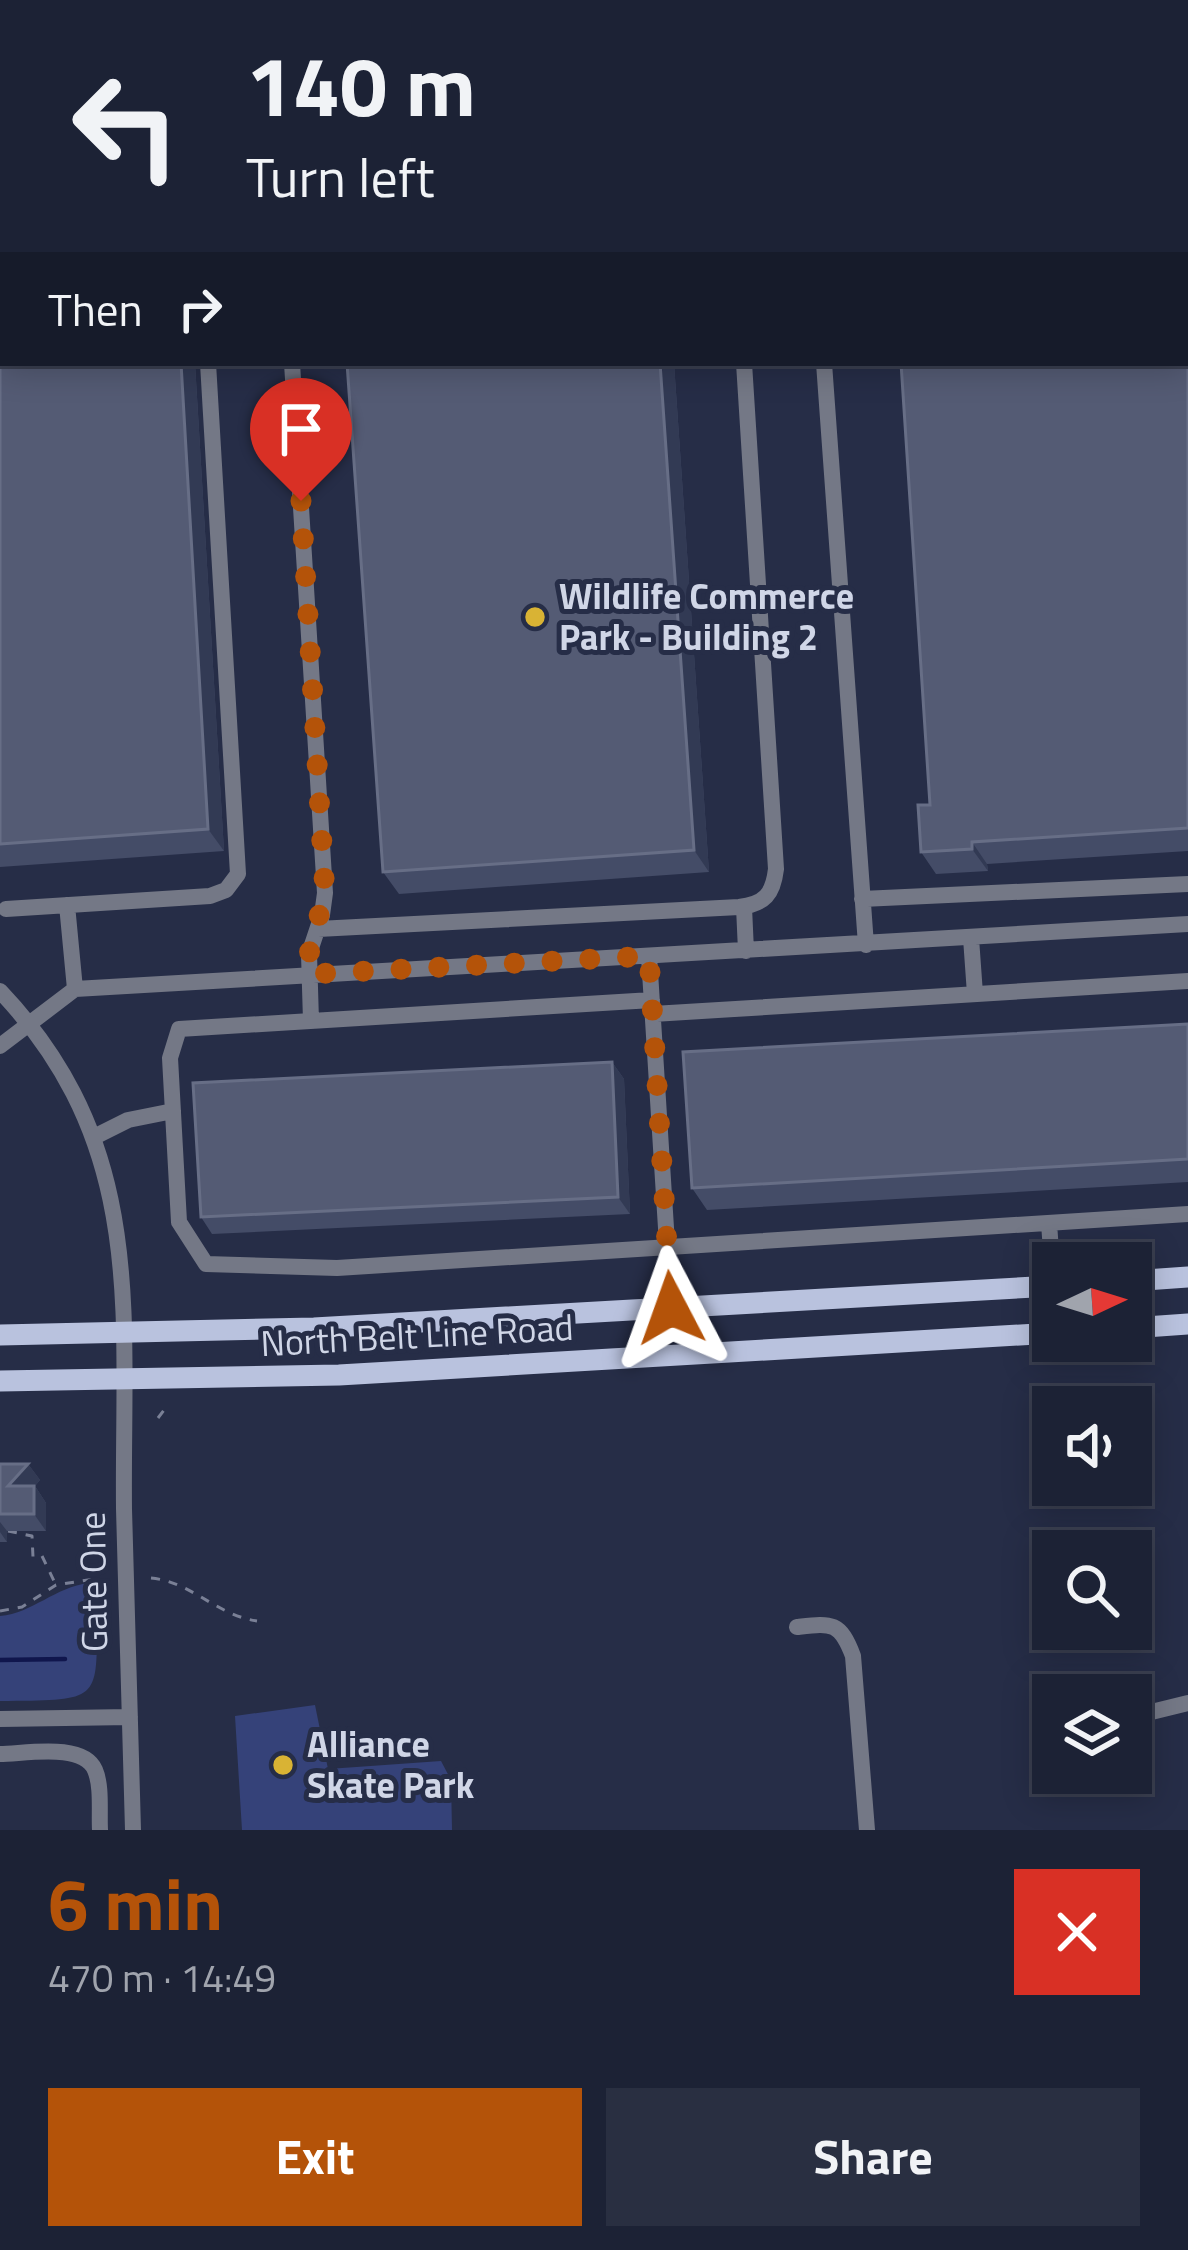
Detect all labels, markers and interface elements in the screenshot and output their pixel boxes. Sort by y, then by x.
text: 140 m [246,21,476,149]
icon: left [48,48,204,204]
text: Turn left [246,136,435,218]
text: Then [48,275,143,343]
icon: right [167,276,233,342]
pin [250,378,352,501]
icon: arrive [268,396,334,462]
place label: Wildlife Commerce Park - Building 2 [559,568,854,664]
marker: Wildlife Commerce Park - Building 2 [522,604,548,630]
north arrow [1032,1242,1152,1362]
map controls [1032,1242,1152,1794]
position arrow [608,1245,734,1371]
street label: North Belt Line Road [259,1299,575,1370]
button: sound [1032,1386,1152,1506]
street label: Gate One [64,1511,121,1653]
button: search [1032,1530,1152,1650]
button: layers [1032,1674,1152,1794]
place label: Alliance Skate Park [307,1716,475,1812]
marker: Alliance Skate Park [270,1752,296,1778]
text: 6 min [48,1848,223,1958]
button: close [1014,1869,1140,1995]
text: 470 m · 14:49 [48,1948,276,2007]
button: Exit [48,2088,582,2226]
button: Share [606,2088,1140,2226]

